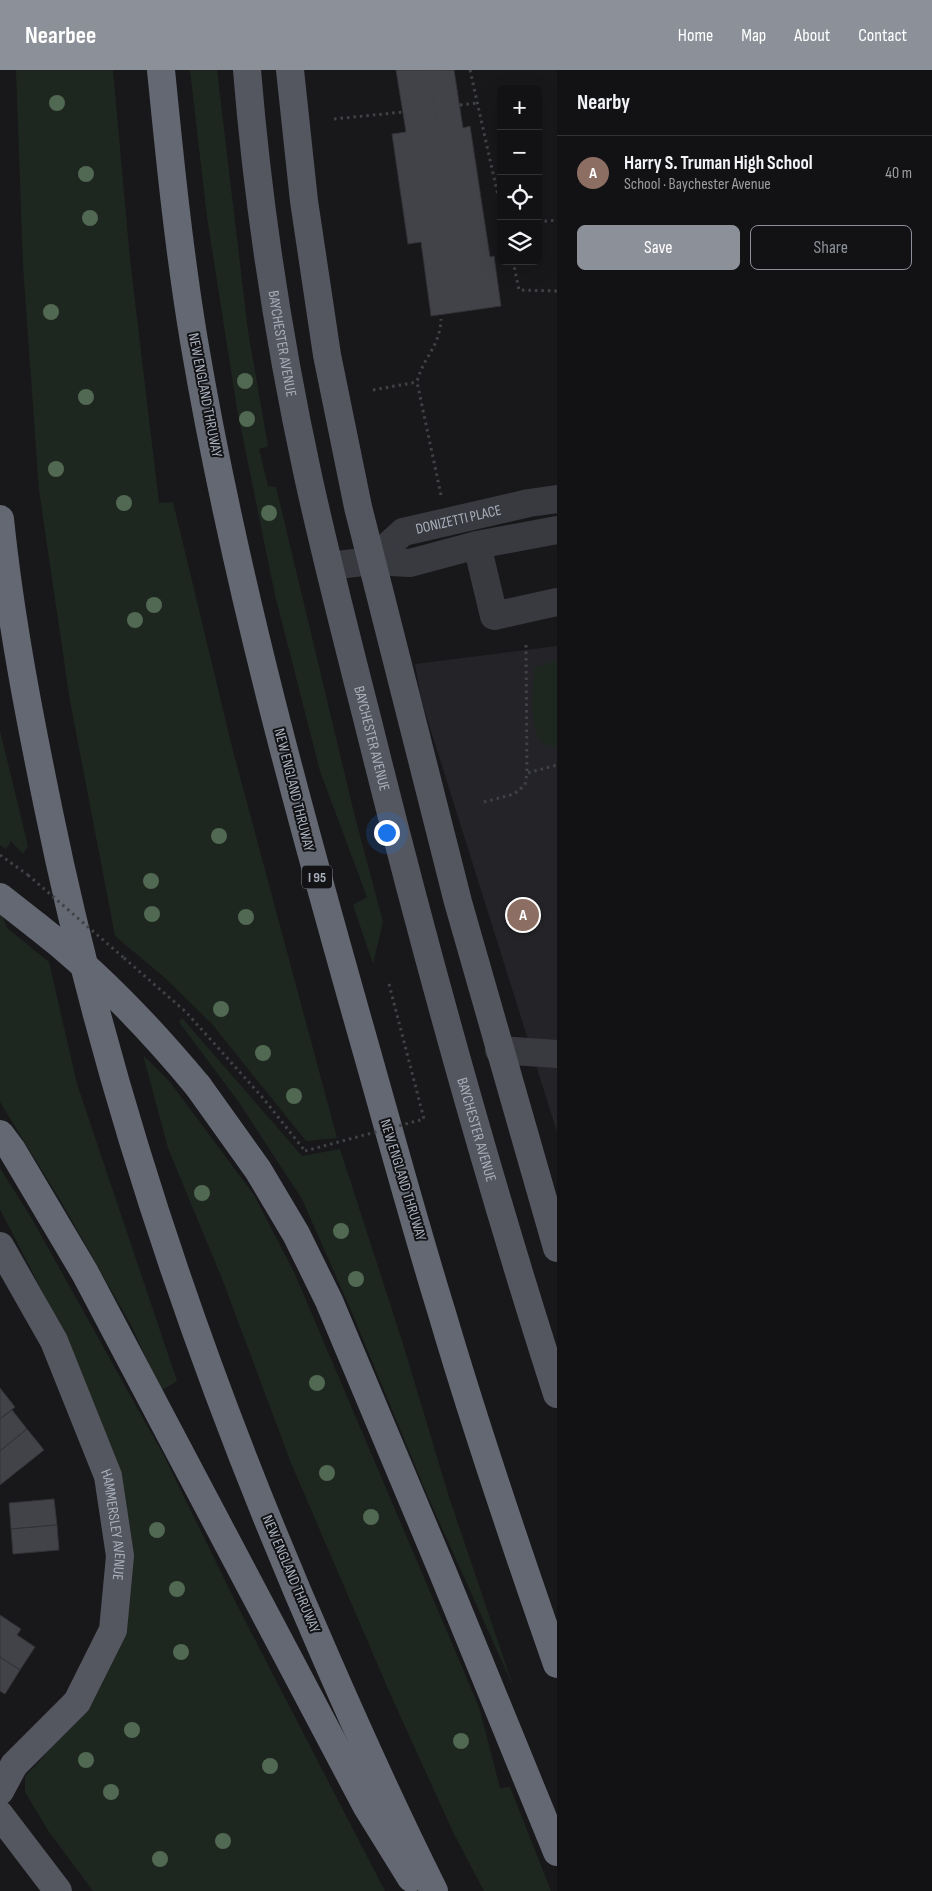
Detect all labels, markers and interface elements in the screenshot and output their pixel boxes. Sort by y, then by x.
text: Nearbee [25,21,96,50]
text: Home [678,25,713,46]
text: Map [741,25,766,46]
text: About [794,25,830,46]
text: Contact [858,25,907,46]
map controls [497,85,542,265]
button: + [497,85,542,130]
text: Nearby [577,90,630,115]
button: − [497,130,542,175]
text: Harry S. Truman High School [624,152,813,175]
text: A [589,164,597,183]
text: 40 m [885,164,912,183]
button: locate [497,175,542,220]
text: School · Baychester Avenue [624,175,771,194]
button: layers [497,220,542,265]
button: Save [577,225,740,270]
button: Share [750,225,912,270]
street label: BAYCHESTER AVENUE [264,289,301,398]
street label: NEW ENGLAND THRUWAY [184,331,227,460]
street label: DONIZETTI PLACE [414,500,503,538]
street label: BAYCHESTER AVENUE [350,684,394,793]
street label: NEW ENGLAND THRUWAY [270,726,319,854]
your location [374,820,400,846]
road number: I 95 [302,866,332,889]
pin: A [507,896,539,934]
street label: BAYCHESTER AVENUE [453,1075,501,1184]
street label: NEW ENGLAND THRUWAY [375,1117,431,1244]
street label: HAMMERSLEY AVENUE [97,1466,130,1581]
street label: NEW ENGLAND THRUWAY [258,1512,325,1637]

